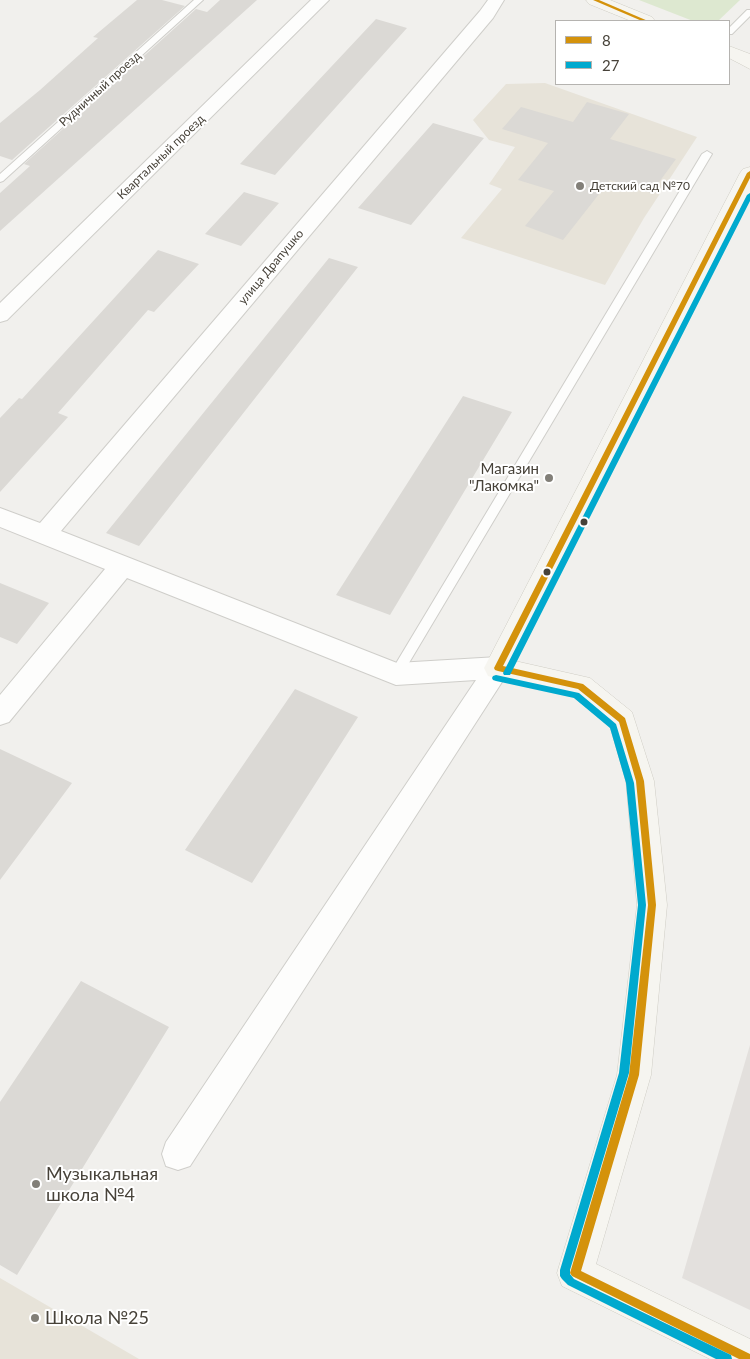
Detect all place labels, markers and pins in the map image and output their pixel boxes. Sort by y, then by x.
place label: Детский сад №70 [590,179,690,193]
marker: Детский сад №70 [574,180,586,192]
place label: Магазин "Лакомка" [469,460,539,495]
marker: Магазин "Лакомка" [543,472,555,484]
unlabelled marker [579,517,589,527]
unlabelled marker [542,567,552,577]
place label: Музыкальная школа №4 [46,1163,158,1206]
marker: Музыкальная школа №4 [30,1178,42,1190]
place label: Школа №25 [45,1307,149,1329]
marker: Школа №25 [29,1312,41,1324]

